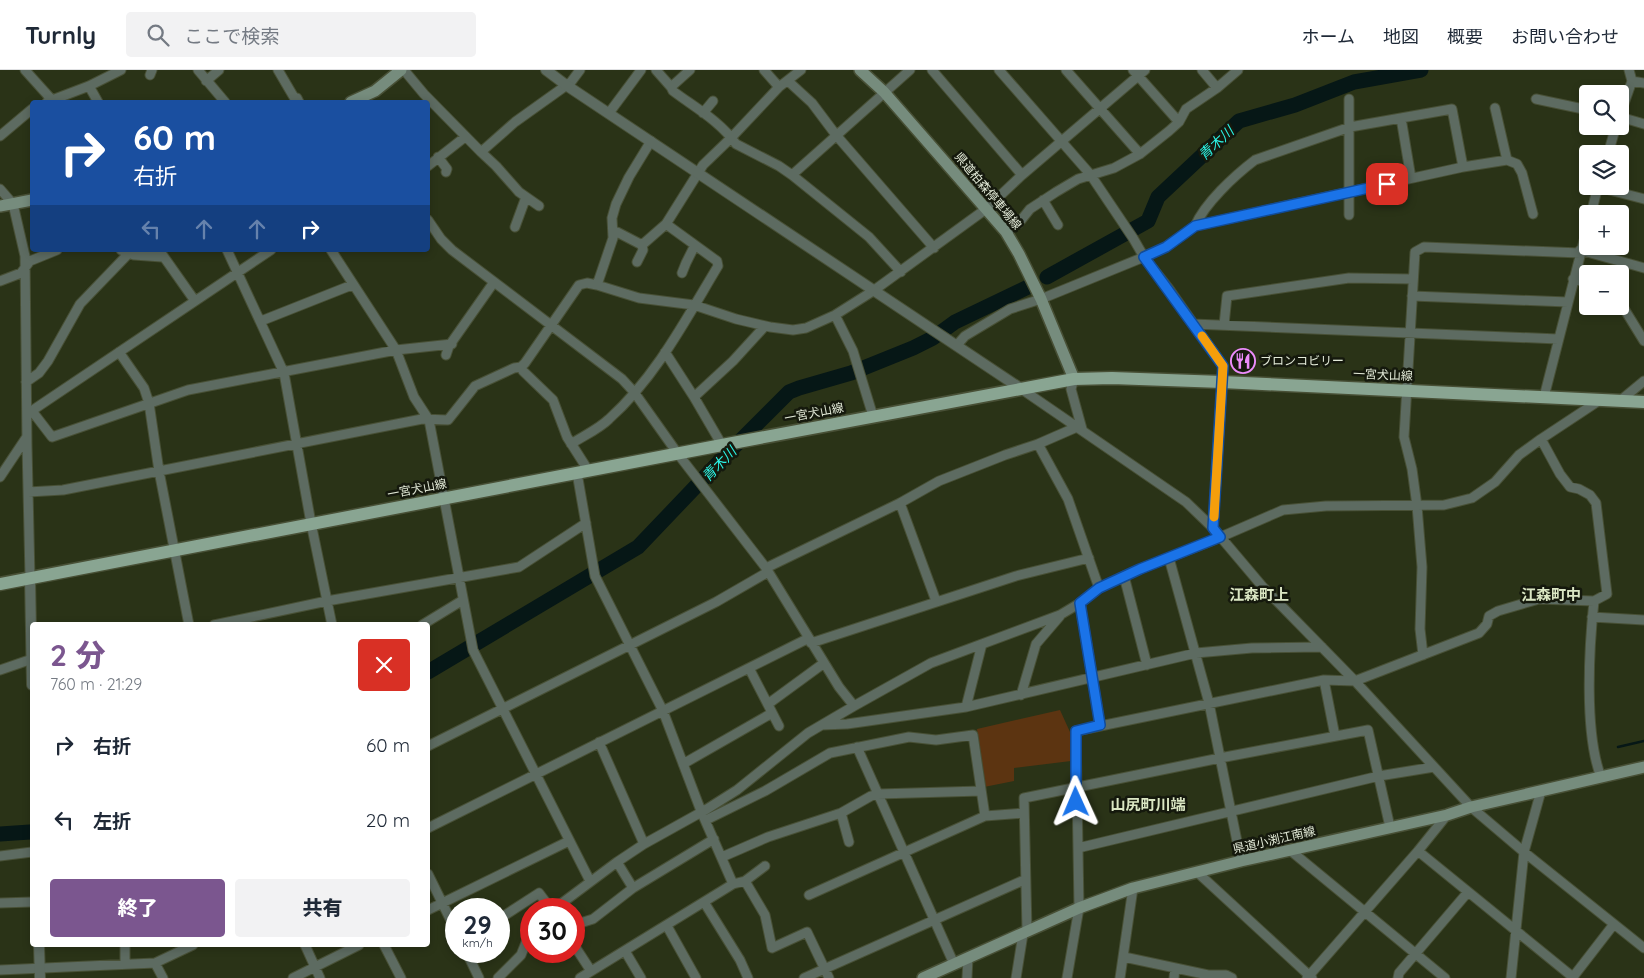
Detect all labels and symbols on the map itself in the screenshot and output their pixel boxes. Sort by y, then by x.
water label: 青木川 [1195,121,1239,164]
street label: 県道柏森停車場線 [952,149,1025,232]
pin [1366,163,1408,205]
restaurant icon: ブロンコビリー [1230,348,1256,374]
place label: ブロンコビリー [1260,353,1344,368]
street label: 一宮犬山線 [1353,366,1413,383]
street label: 一宮犬山線 [783,399,845,426]
water label: 青木川 [698,441,741,485]
street label: 一宮犬山線 [386,475,448,502]
district label: 江森町上 [1229,585,1289,604]
district label: 江森町中 [1521,585,1581,604]
position arrow [1049,775,1101,827]
district label: 山尻町川端 [1110,795,1186,814]
street label: 県道小渕江南線 [1231,823,1317,856]
speed limit sign: 30 [520,898,585,963]

